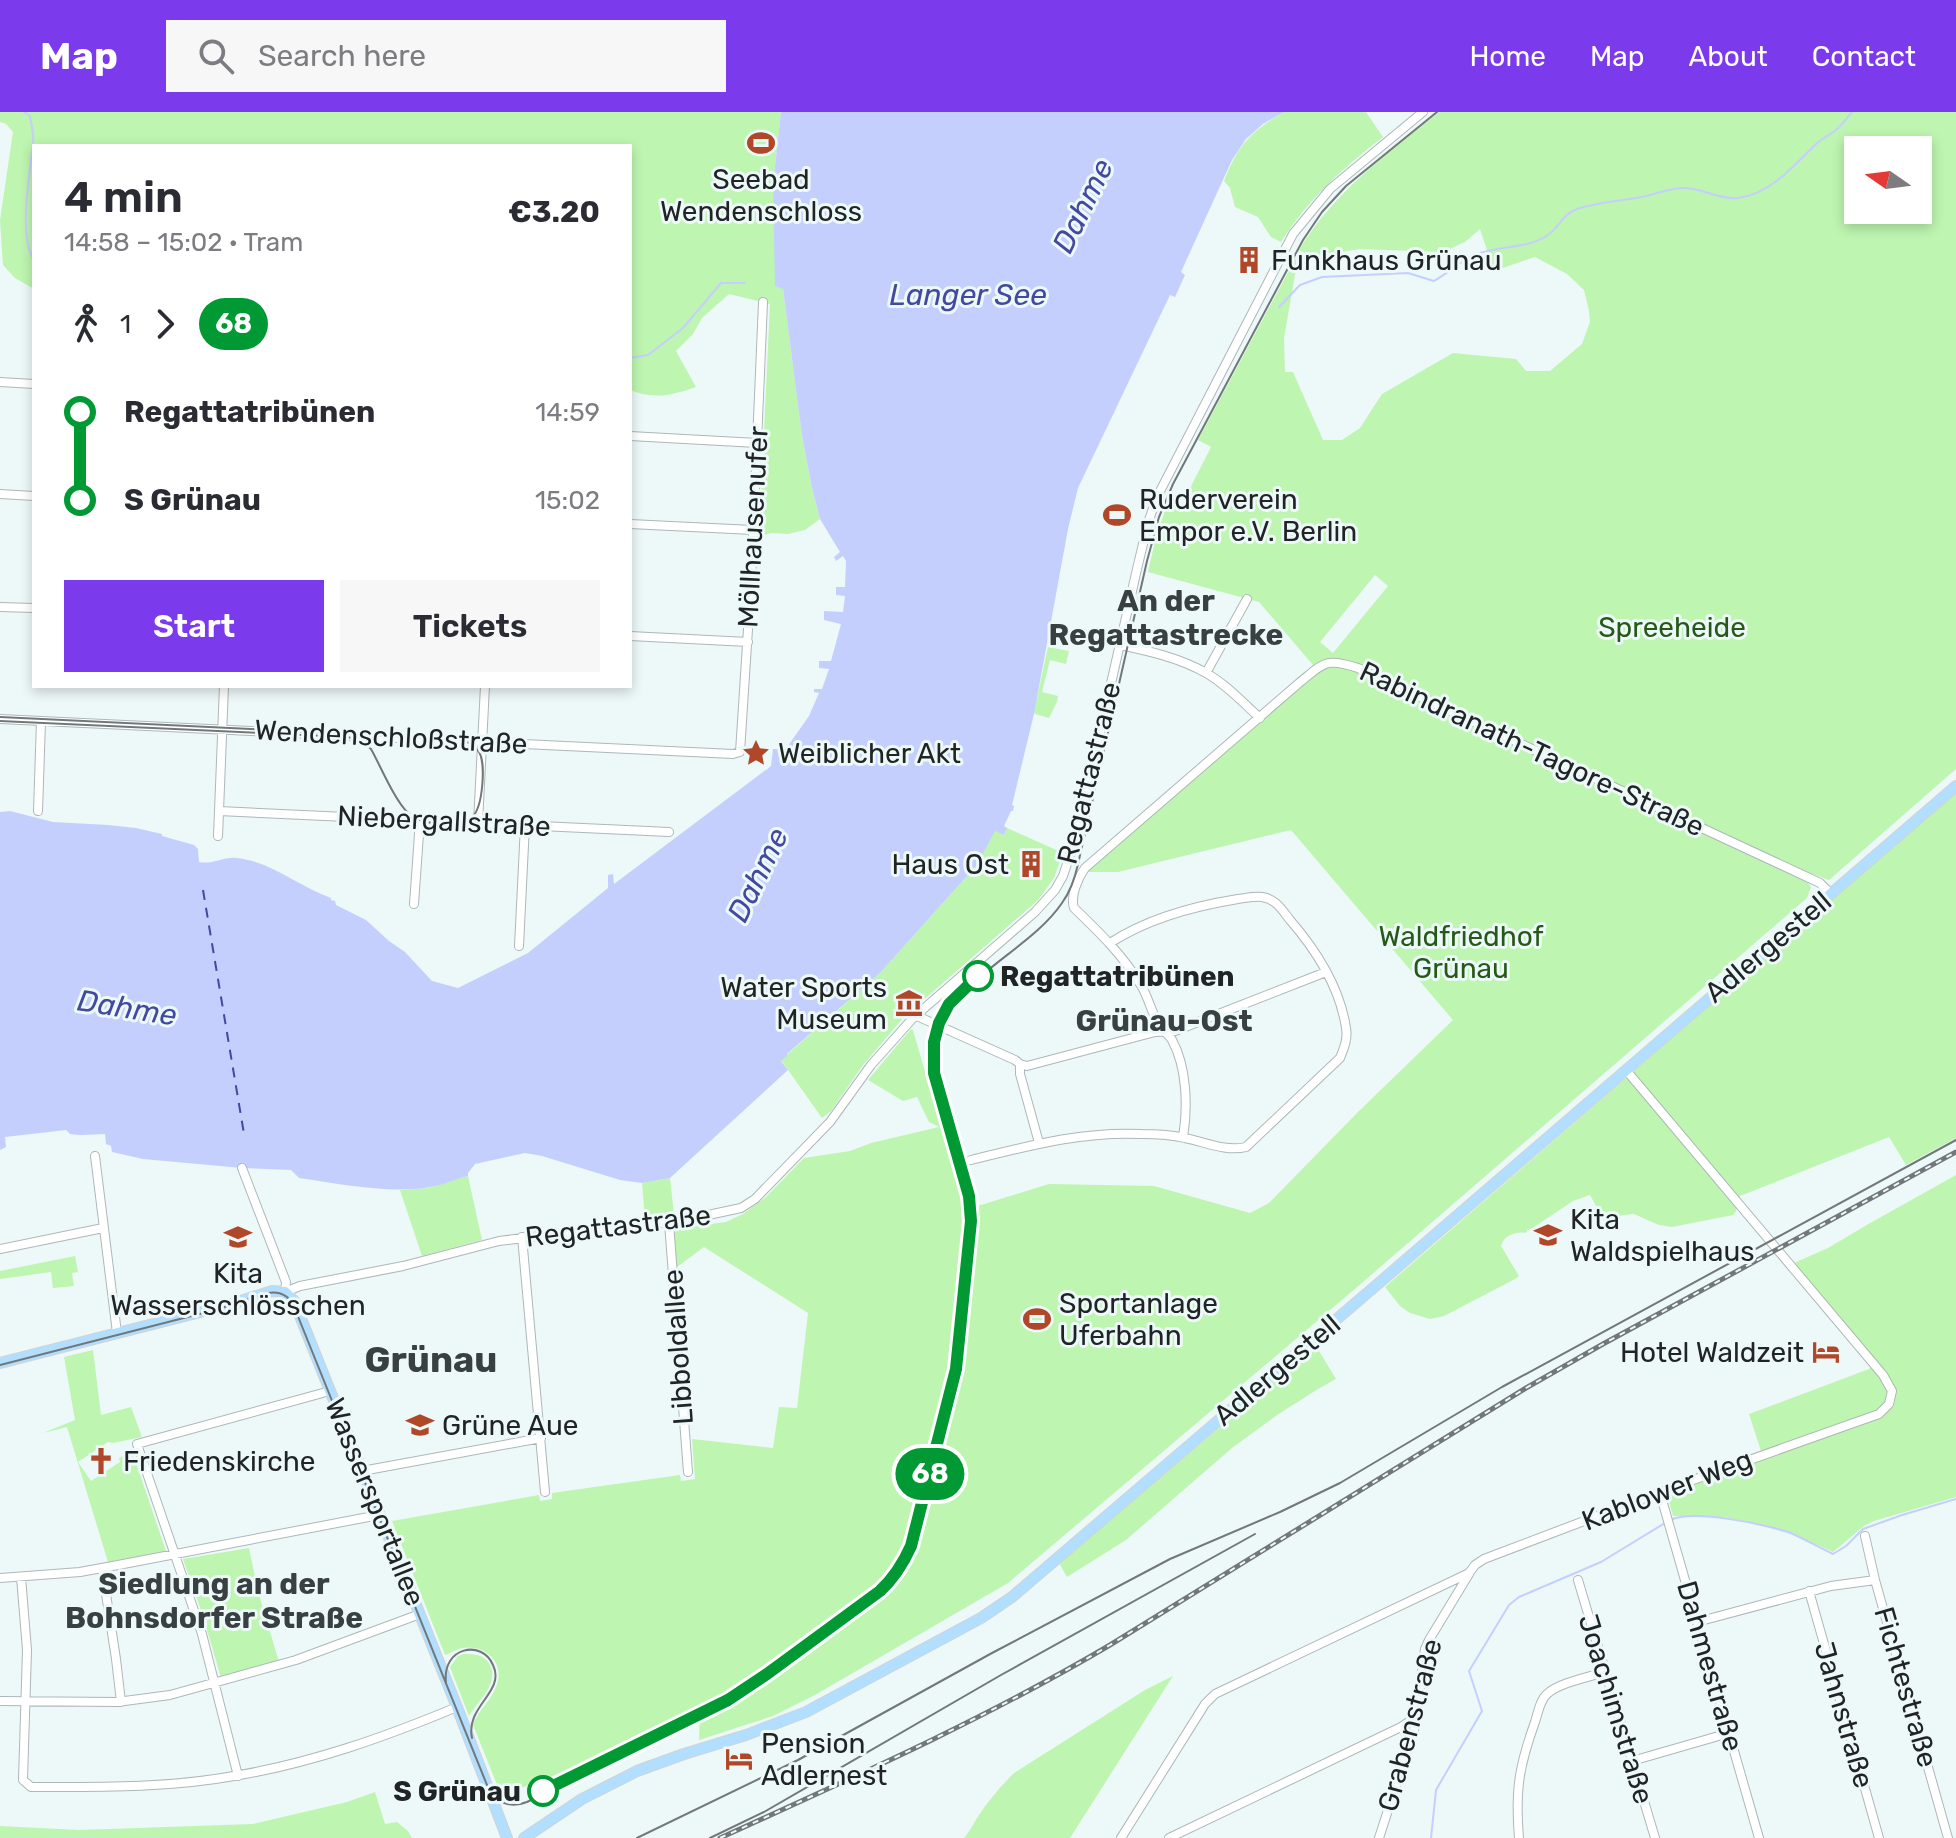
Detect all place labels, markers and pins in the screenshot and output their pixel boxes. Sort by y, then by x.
sports icon: Seebad Wendenschloss [746,128,776,158]
place label: Seebad Wendenschloss [660,163,862,228]
place label: Funkhaus Grünau [1271,244,1502,277]
building icon: Funkhaus Grünau [1234,245,1264,275]
place label: Ruderverein Empor e.V. Berlin [1139,483,1357,548]
sports icon: Ruderverein Empor e.V. Berlin [1102,500,1132,530]
place label: Weiblicher Akt [778,737,961,770]
place icon: Weiblicher Akt [741,738,771,768]
place label: Haus Ost [891,848,1009,881]
building icon: Haus Ost [1016,849,1046,879]
place label: Regattatribünen [1000,960,1235,993]
marker: Regattatribünen [963,961,993,991]
place label: Water Sports Museum [720,971,887,1036]
museum icon: Water Sports Museum [894,988,924,1018]
place label: Kita Waldspielhaus [1570,1203,1755,1268]
school or university icon: Kita Waldspielhaus [1533,1220,1563,1250]
school or university icon: Kita Wasserschlösschen [223,1222,253,1252]
place label: Kita Wasserschlösschen [110,1257,366,1322]
place label: Sportanlage Uferbahn [1059,1287,1218,1352]
sports icon: Sportanlage Uferbahn [1022,1304,1052,1334]
place label: Hotel Waldzeit [1620,1336,1804,1369]
hotel icon: Hotel Waldzeit [1811,1337,1841,1367]
place label: Grüne Aue [442,1409,578,1442]
school or university icon: Grüne Aue [405,1410,435,1440]
place label: Friedenskirche [123,1445,315,1478]
church icon: Friedenskirche [86,1446,116,1476]
place label: Pension Adlernest [761,1727,887,1792]
hotel icon: Pension Adlernest [724,1744,754,1774]
place label: S Grünau [393,1775,521,1808]
marker: S Grünau [528,1776,558,1806]

